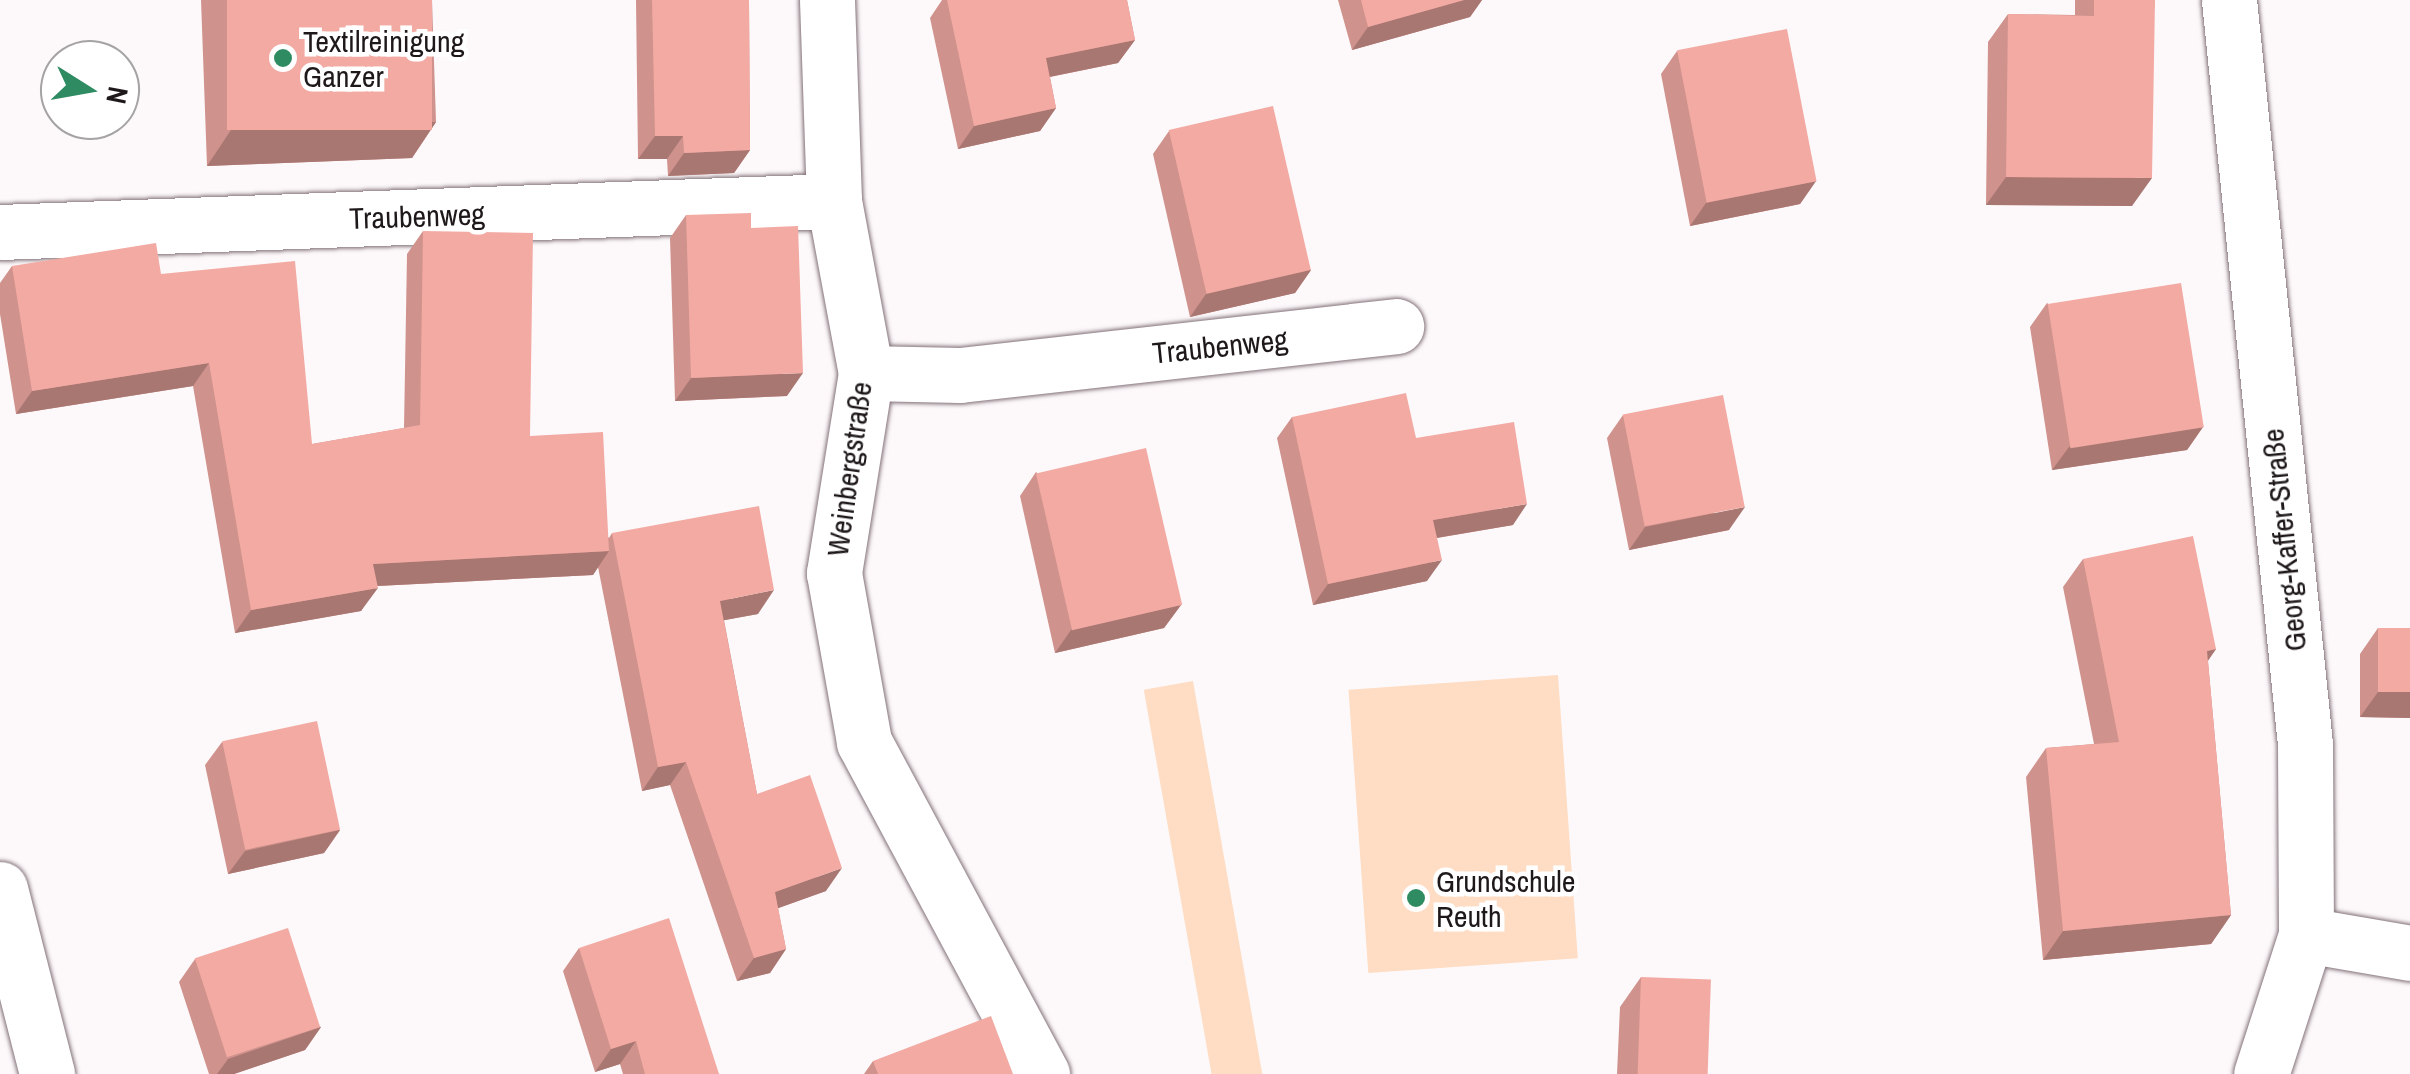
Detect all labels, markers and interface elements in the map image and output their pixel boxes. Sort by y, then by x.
place label: Textilreinigung Ganzer [303,23,464,94]
north arrow [40,40,140,140]
marker: Textilreinigung Ganzer [272,47,294,69]
text: N [97,84,138,107]
street label: Traubenweg [348,196,486,236]
street label: Traubenweg [1151,321,1289,371]
street label: Weinbergstraße [819,379,879,559]
street label: Georg-Kaffer-Straße [2254,427,2314,653]
place label: Grundschule Reuth [1436,863,1575,934]
marker: Grundschule Reuth [1405,887,1427,909]

